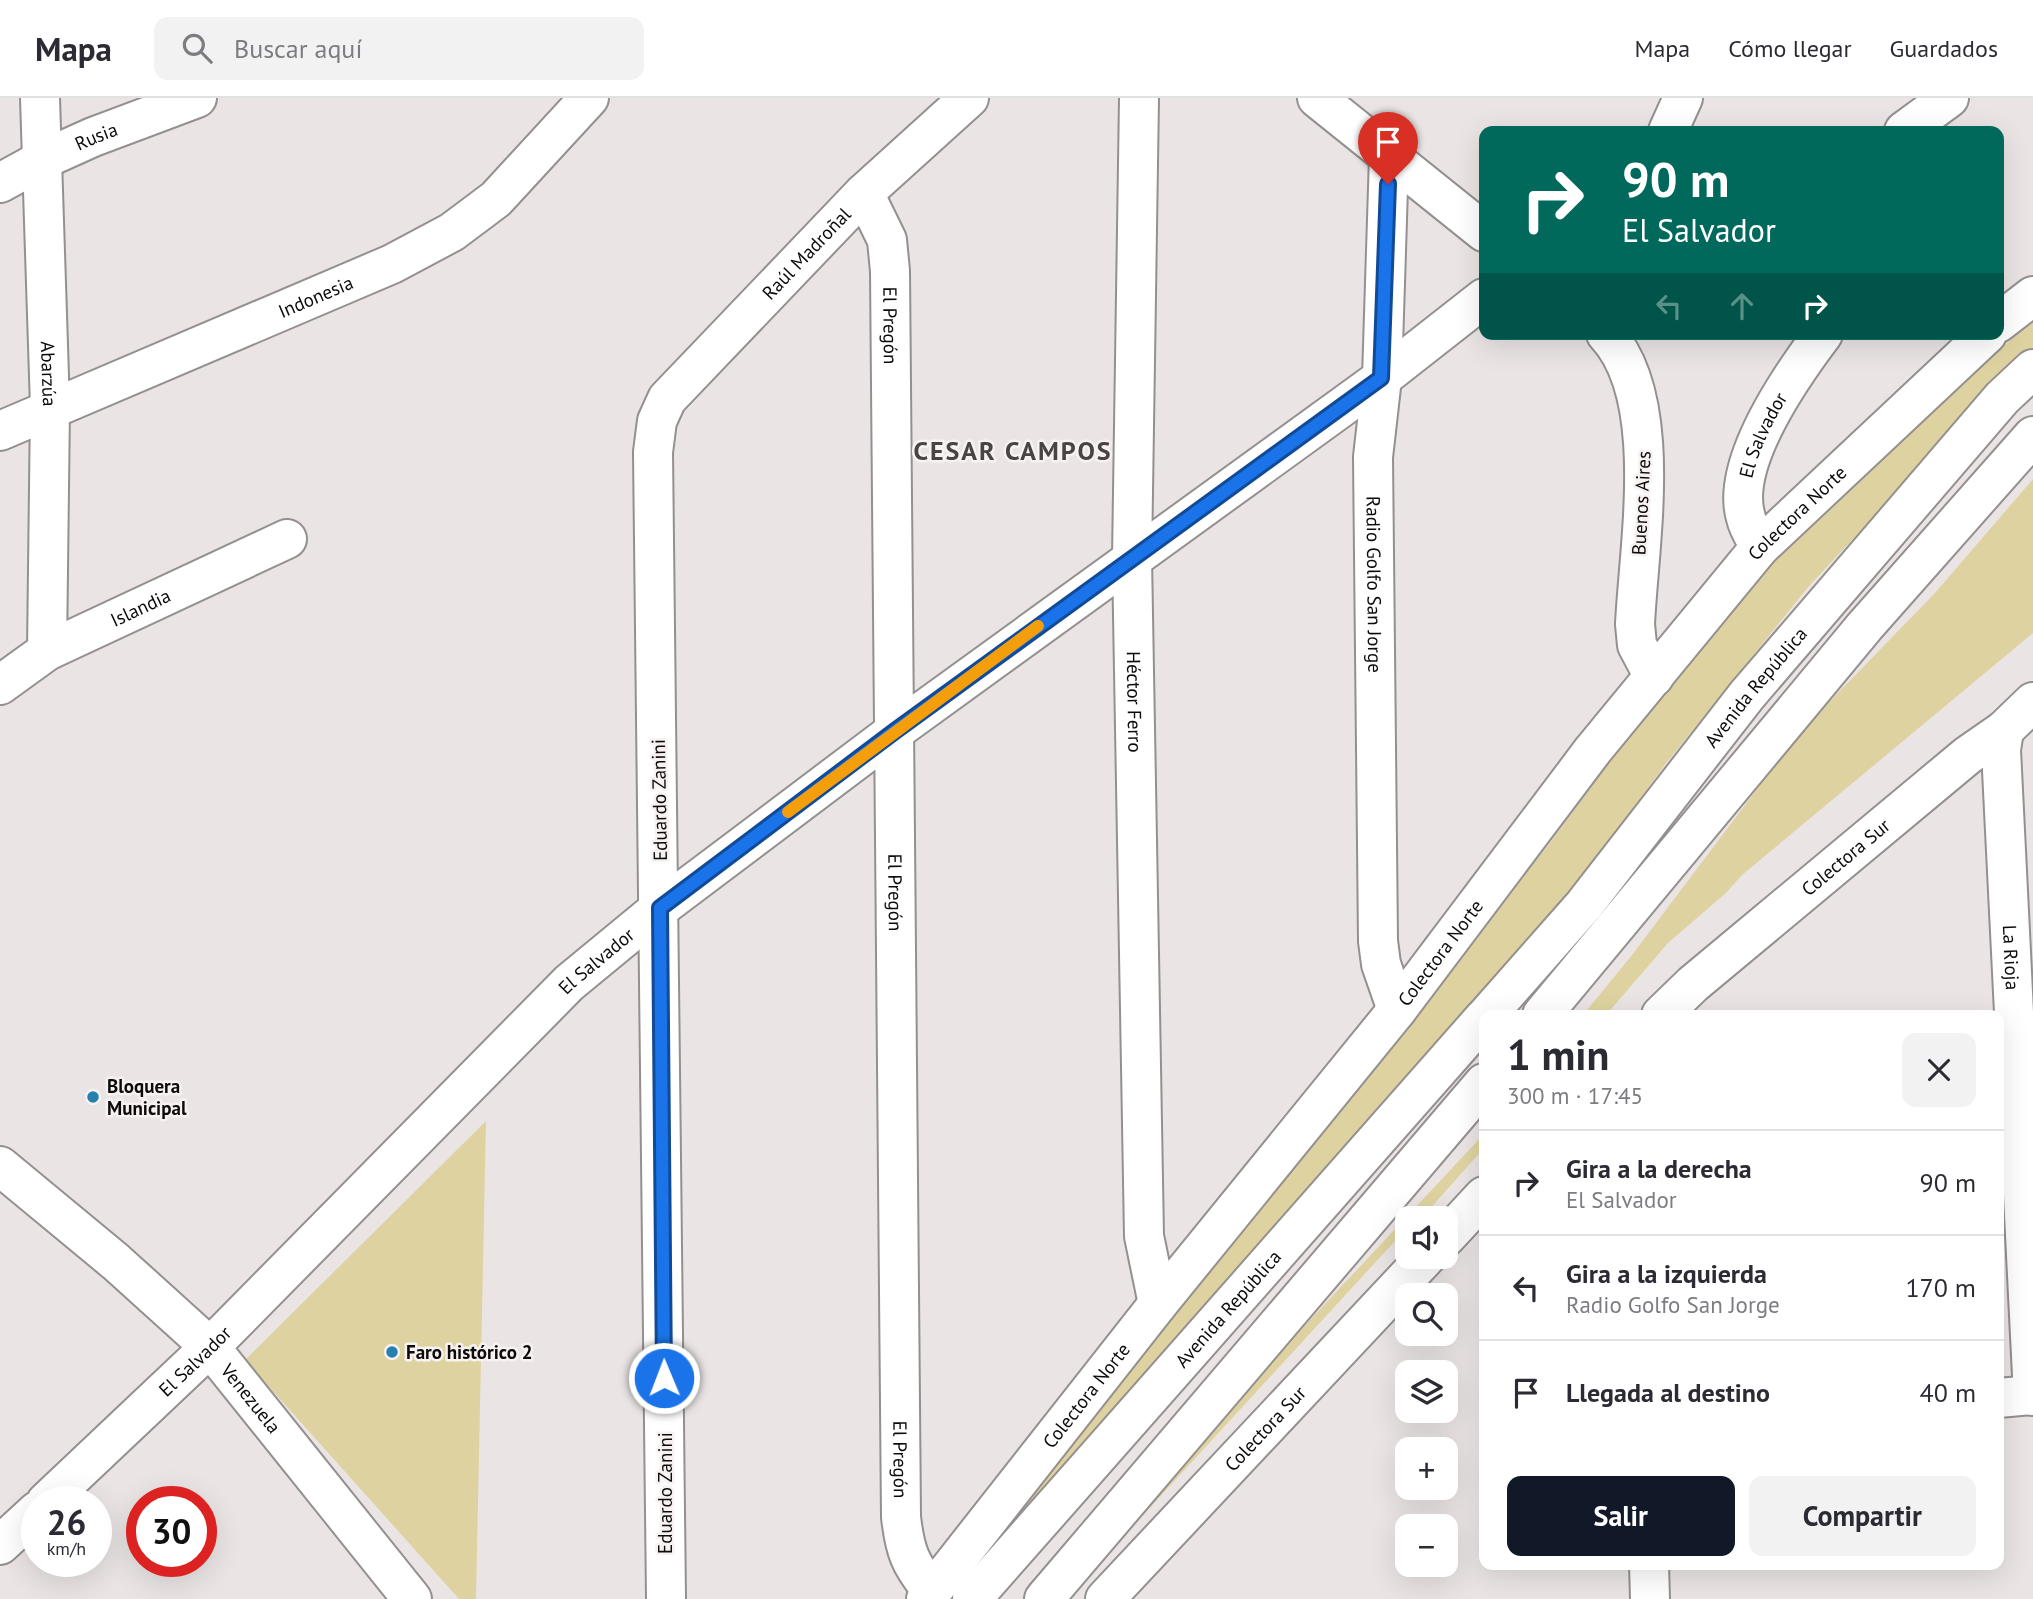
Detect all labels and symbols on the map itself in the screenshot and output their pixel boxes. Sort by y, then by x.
pin [1358,112,1418,184]
street label: Rusia [71,117,121,156]
street label: Raúl Madroñal [757,202,856,304]
street label: Indonesia [275,270,357,323]
street label: El Pregón [878,287,903,364]
street label: Abarzúa [36,341,62,407]
street label: El Salvador [1734,387,1792,480]
district label: CESAR CAMPOS [913,434,1113,467]
street label: Buenos Aires [1626,450,1656,556]
street label: Colectora Norte [1742,460,1851,565]
street label: Radio Golfo San Jorge [1361,496,1387,673]
street label: Islandia [106,583,174,632]
street label: Avenida República [1699,622,1812,752]
street label: Héctor Ferro [1122,651,1147,753]
street label: Eduardo Zanini [646,739,672,861]
street label: Colectora Sur [1796,813,1895,901]
street label: El Pregón [883,854,908,931]
street label: Colectora Norte [1392,895,1488,1011]
street label: El Salvador [553,922,639,999]
street label: La Rioja [1998,924,2025,991]
place label: Bloquera Municipal [107,1074,187,1120]
marker: Bloquera Municipal [85,1089,101,1105]
street label: Avenida República [1170,1245,1286,1372]
street label: El Salvador [154,1320,237,1401]
street label: Colectora Norte [1037,1338,1135,1453]
place label: Faro histórico 2 [406,1340,532,1364]
position arrow [627,1341,701,1415]
marker: Faro histórico 2 [384,1344,400,1360]
street label: Venezuela [215,1358,286,1438]
street label: Colectora Sur [1219,1380,1311,1476]
street label: El Pregón [888,1421,913,1498]
street label: Eduardo Zanini [653,1432,677,1554]
speed limit sign: 30 [126,1486,217,1577]

